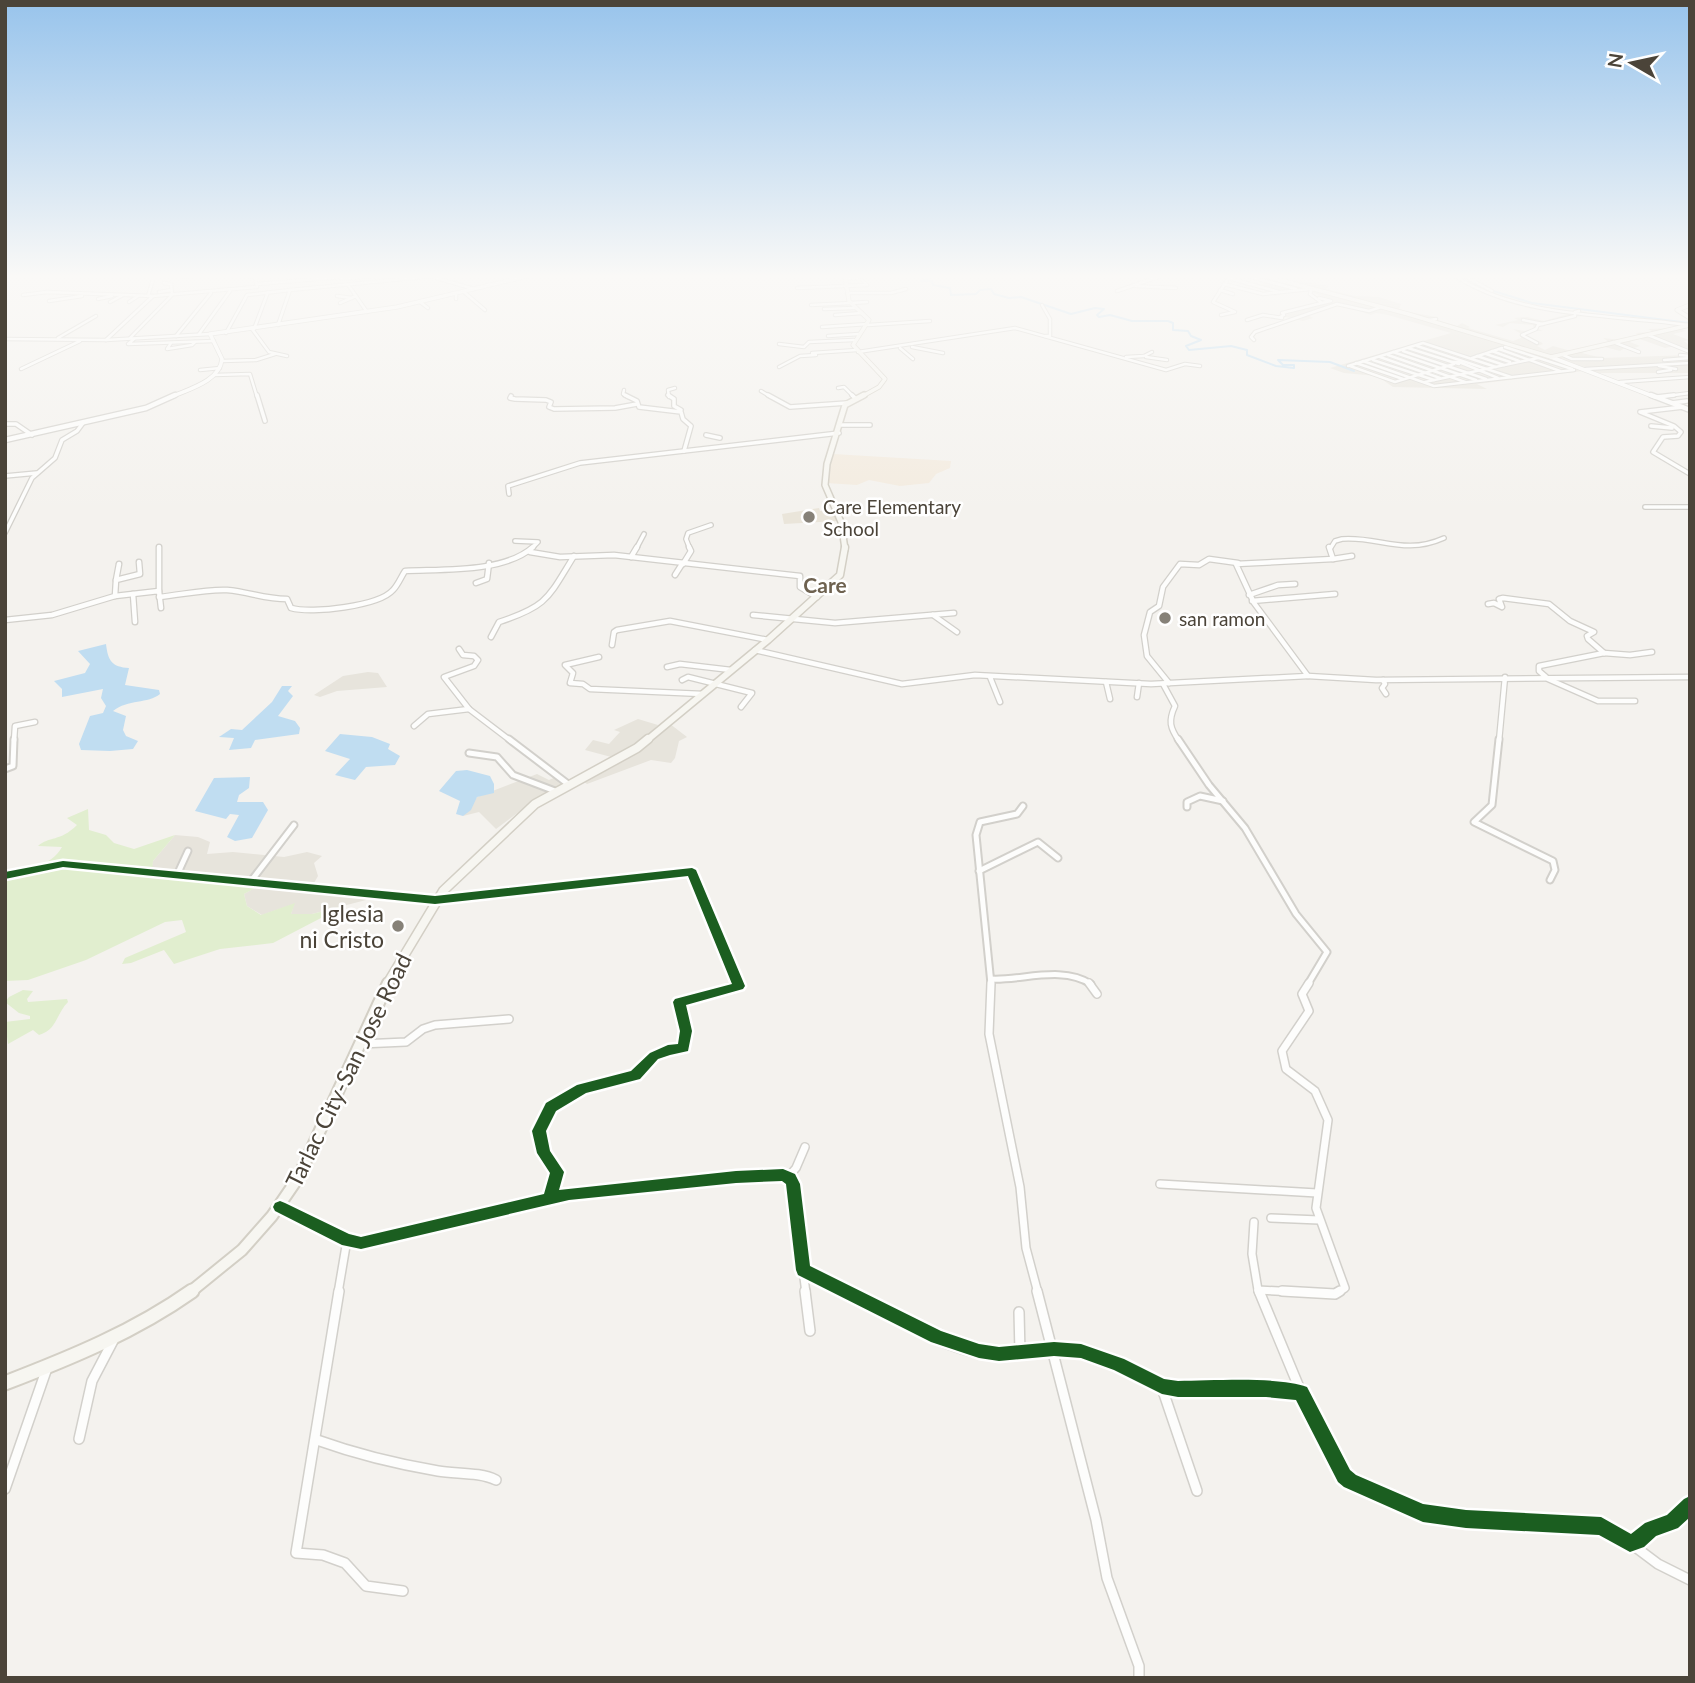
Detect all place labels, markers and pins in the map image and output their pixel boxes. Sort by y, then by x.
place label: Care Elementary School [823,495,961,540]
marker: Care Elementary School [801,509,817,525]
place label: san ramon [1179,607,1265,630]
marker: san ramon [1157,610,1173,626]
place label: Iglesia ni Cristo [299,899,384,953]
marker: Iglesia ni Cristo [390,918,406,934]

